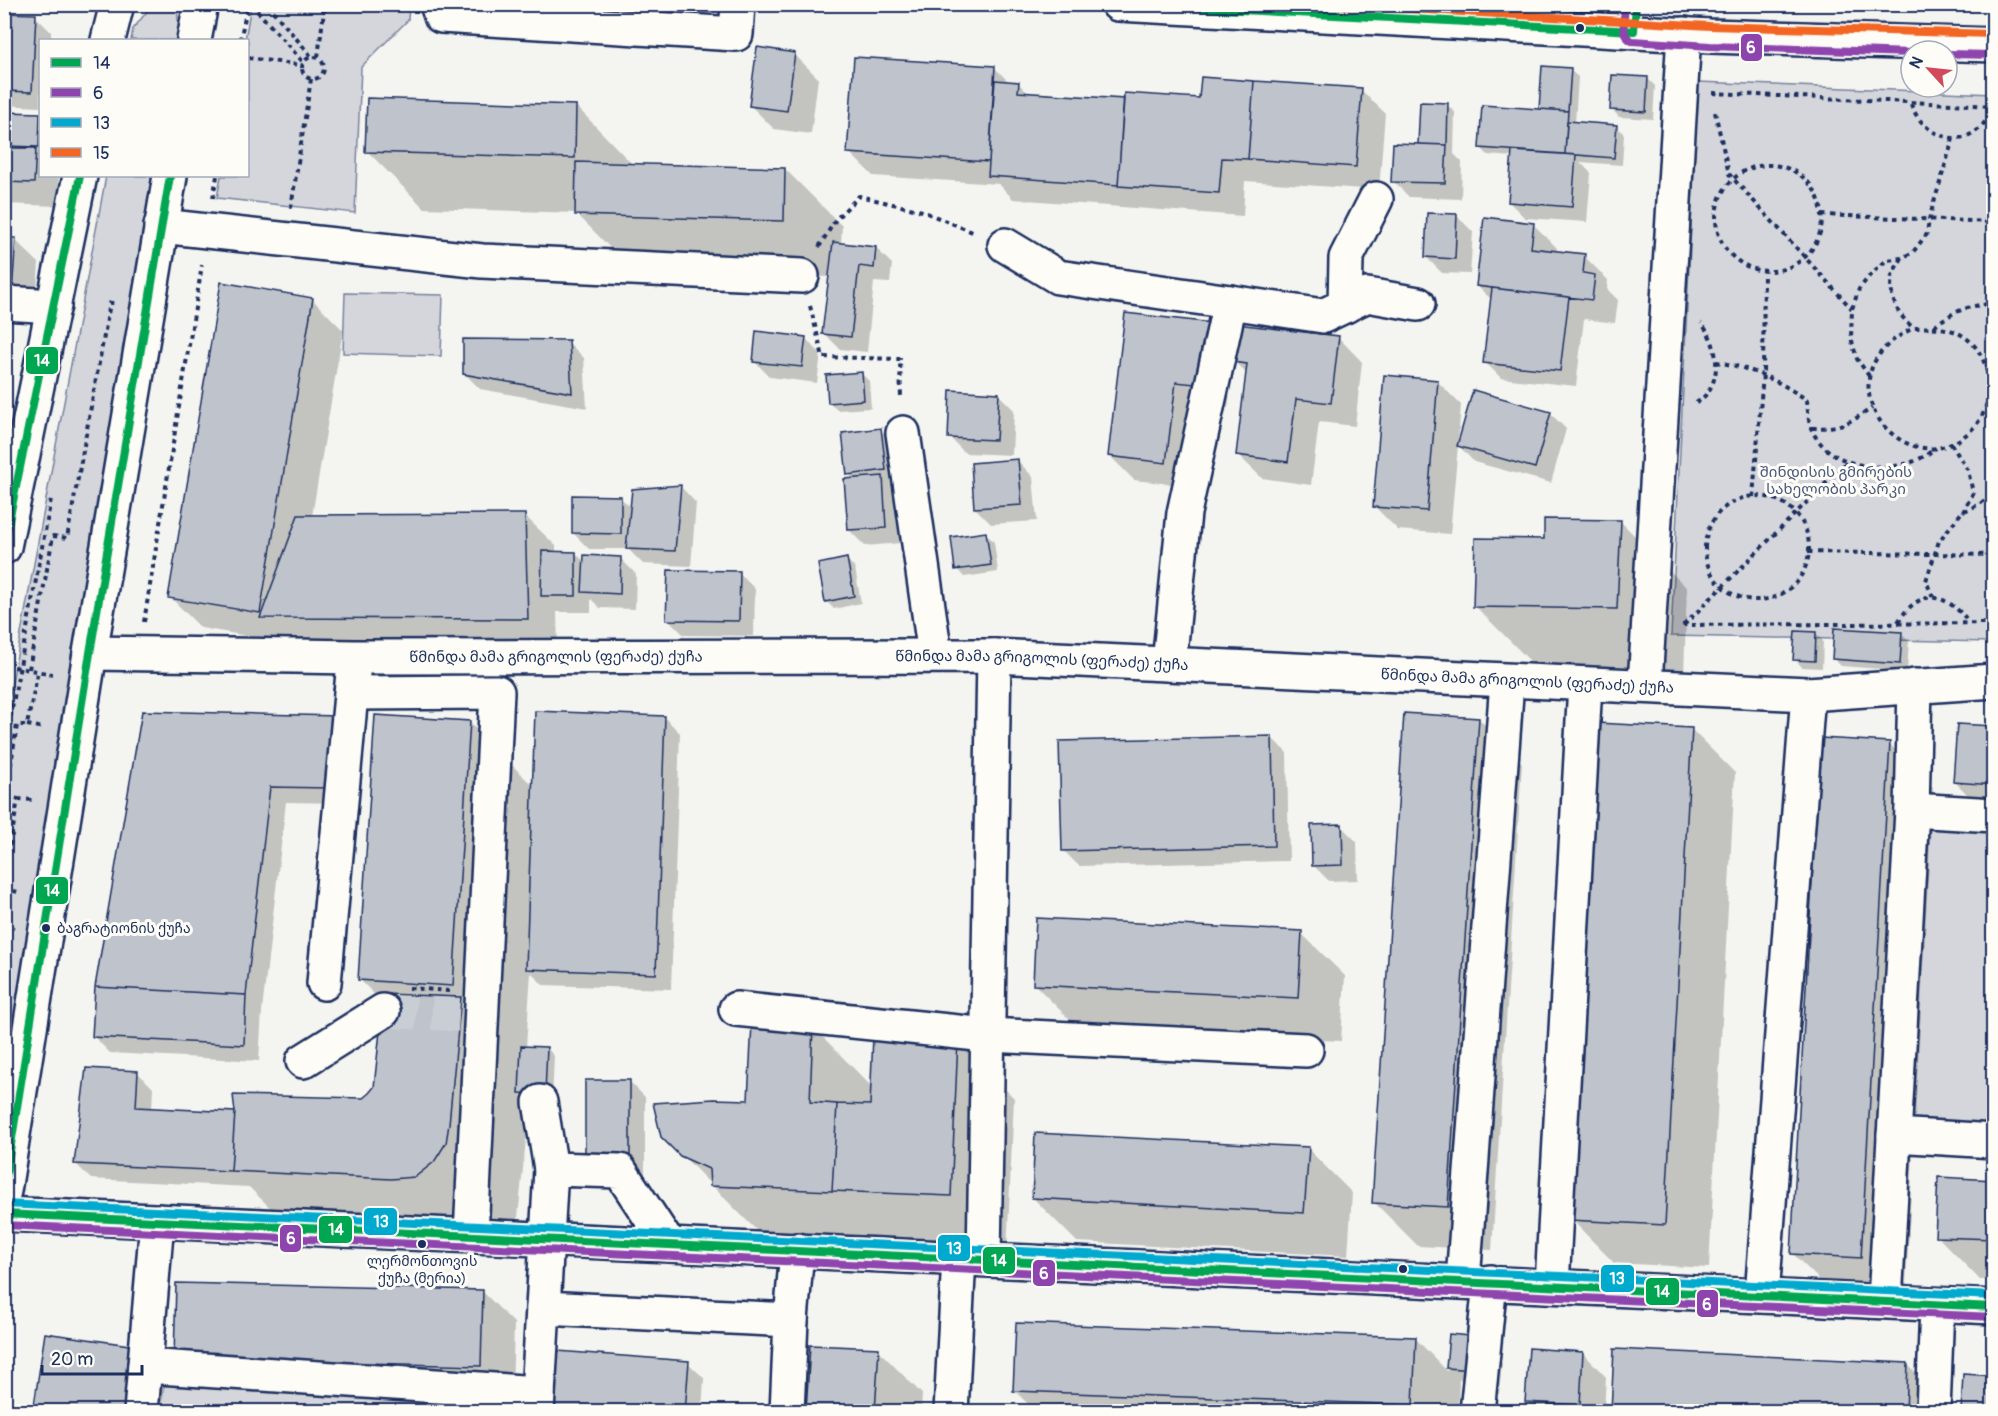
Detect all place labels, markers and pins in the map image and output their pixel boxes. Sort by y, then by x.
unlabelled marker [1574,22,1586,34]
place label: ბაგრატიონის ქუჩა [57,920,191,937]
marker: ბაგრატიონის ქუჩა [40,922,52,934]
marker: ლერმონთოვის ქუჩა (მერია) [416,1238,428,1250]
place label: ლერმონთოვის ქუჩა (მერია) [367,1253,477,1287]
unlabelled marker [1397,1263,1409,1275]

